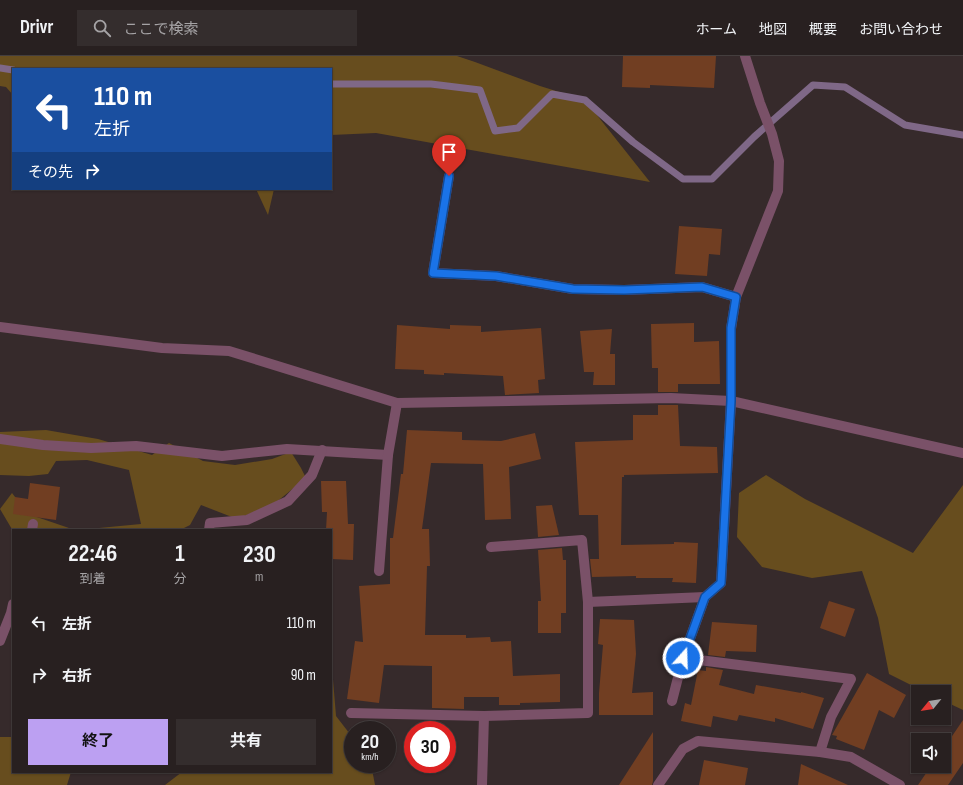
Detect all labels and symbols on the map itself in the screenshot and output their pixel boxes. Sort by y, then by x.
pin [432,135,466,176]
position arrow [662,637,704,679]
north arrow [911,685,951,725]
speed limit sign: 30 [404,721,456,773]

